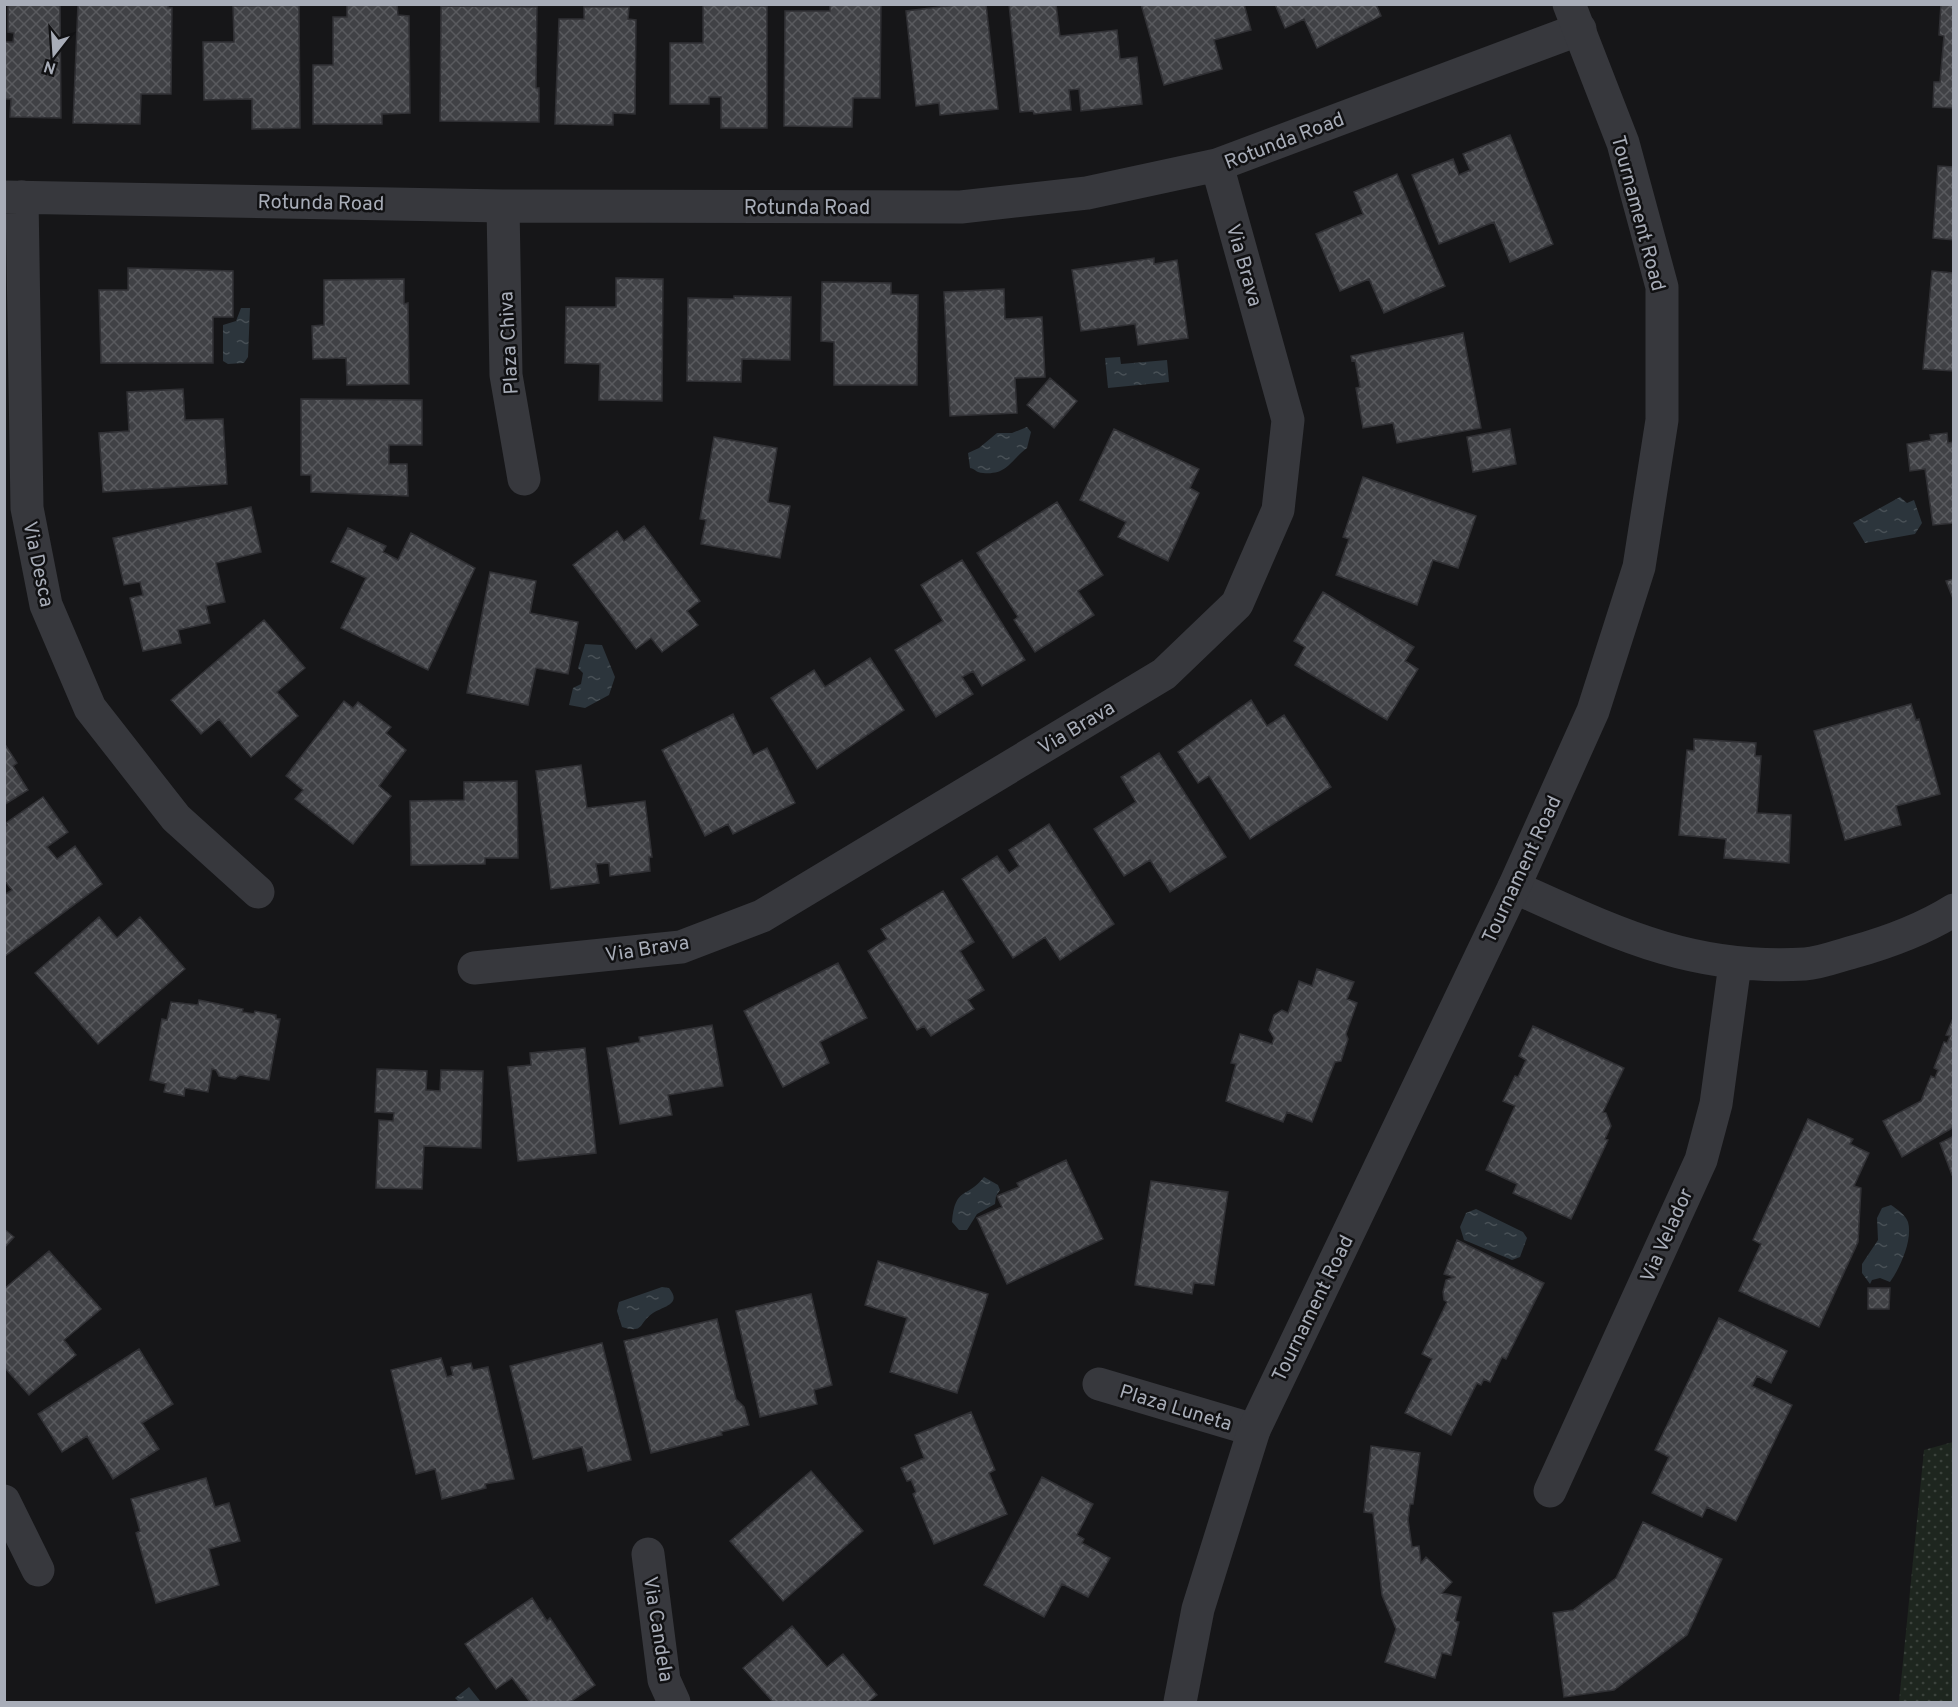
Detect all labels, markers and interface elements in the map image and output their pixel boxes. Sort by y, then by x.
north arrow [24,24,84,84]
text: N [42,55,59,78]
street label: Rotunda Road [1221,107,1348,177]
street label: Tournament Road [1604,133,1670,294]
street label: Rotunda Road [257,190,384,218]
street label: Rotunda Road [744,196,870,222]
street label: Via Brava [1219,221,1267,310]
street label: Plaza Chiva [494,291,526,395]
street label: Via Desca [15,519,59,610]
street label: Via Brava [1034,696,1120,762]
street label: Tournament Road [1477,792,1568,948]
street label: Via Brava [603,931,691,969]
street label: Via Velador [1635,1184,1700,1287]
street label: Tournament Road [1267,1231,1361,1386]
street label: Plaza Luneta [1116,1379,1235,1438]
street label: Via Candela [636,1575,678,1684]

